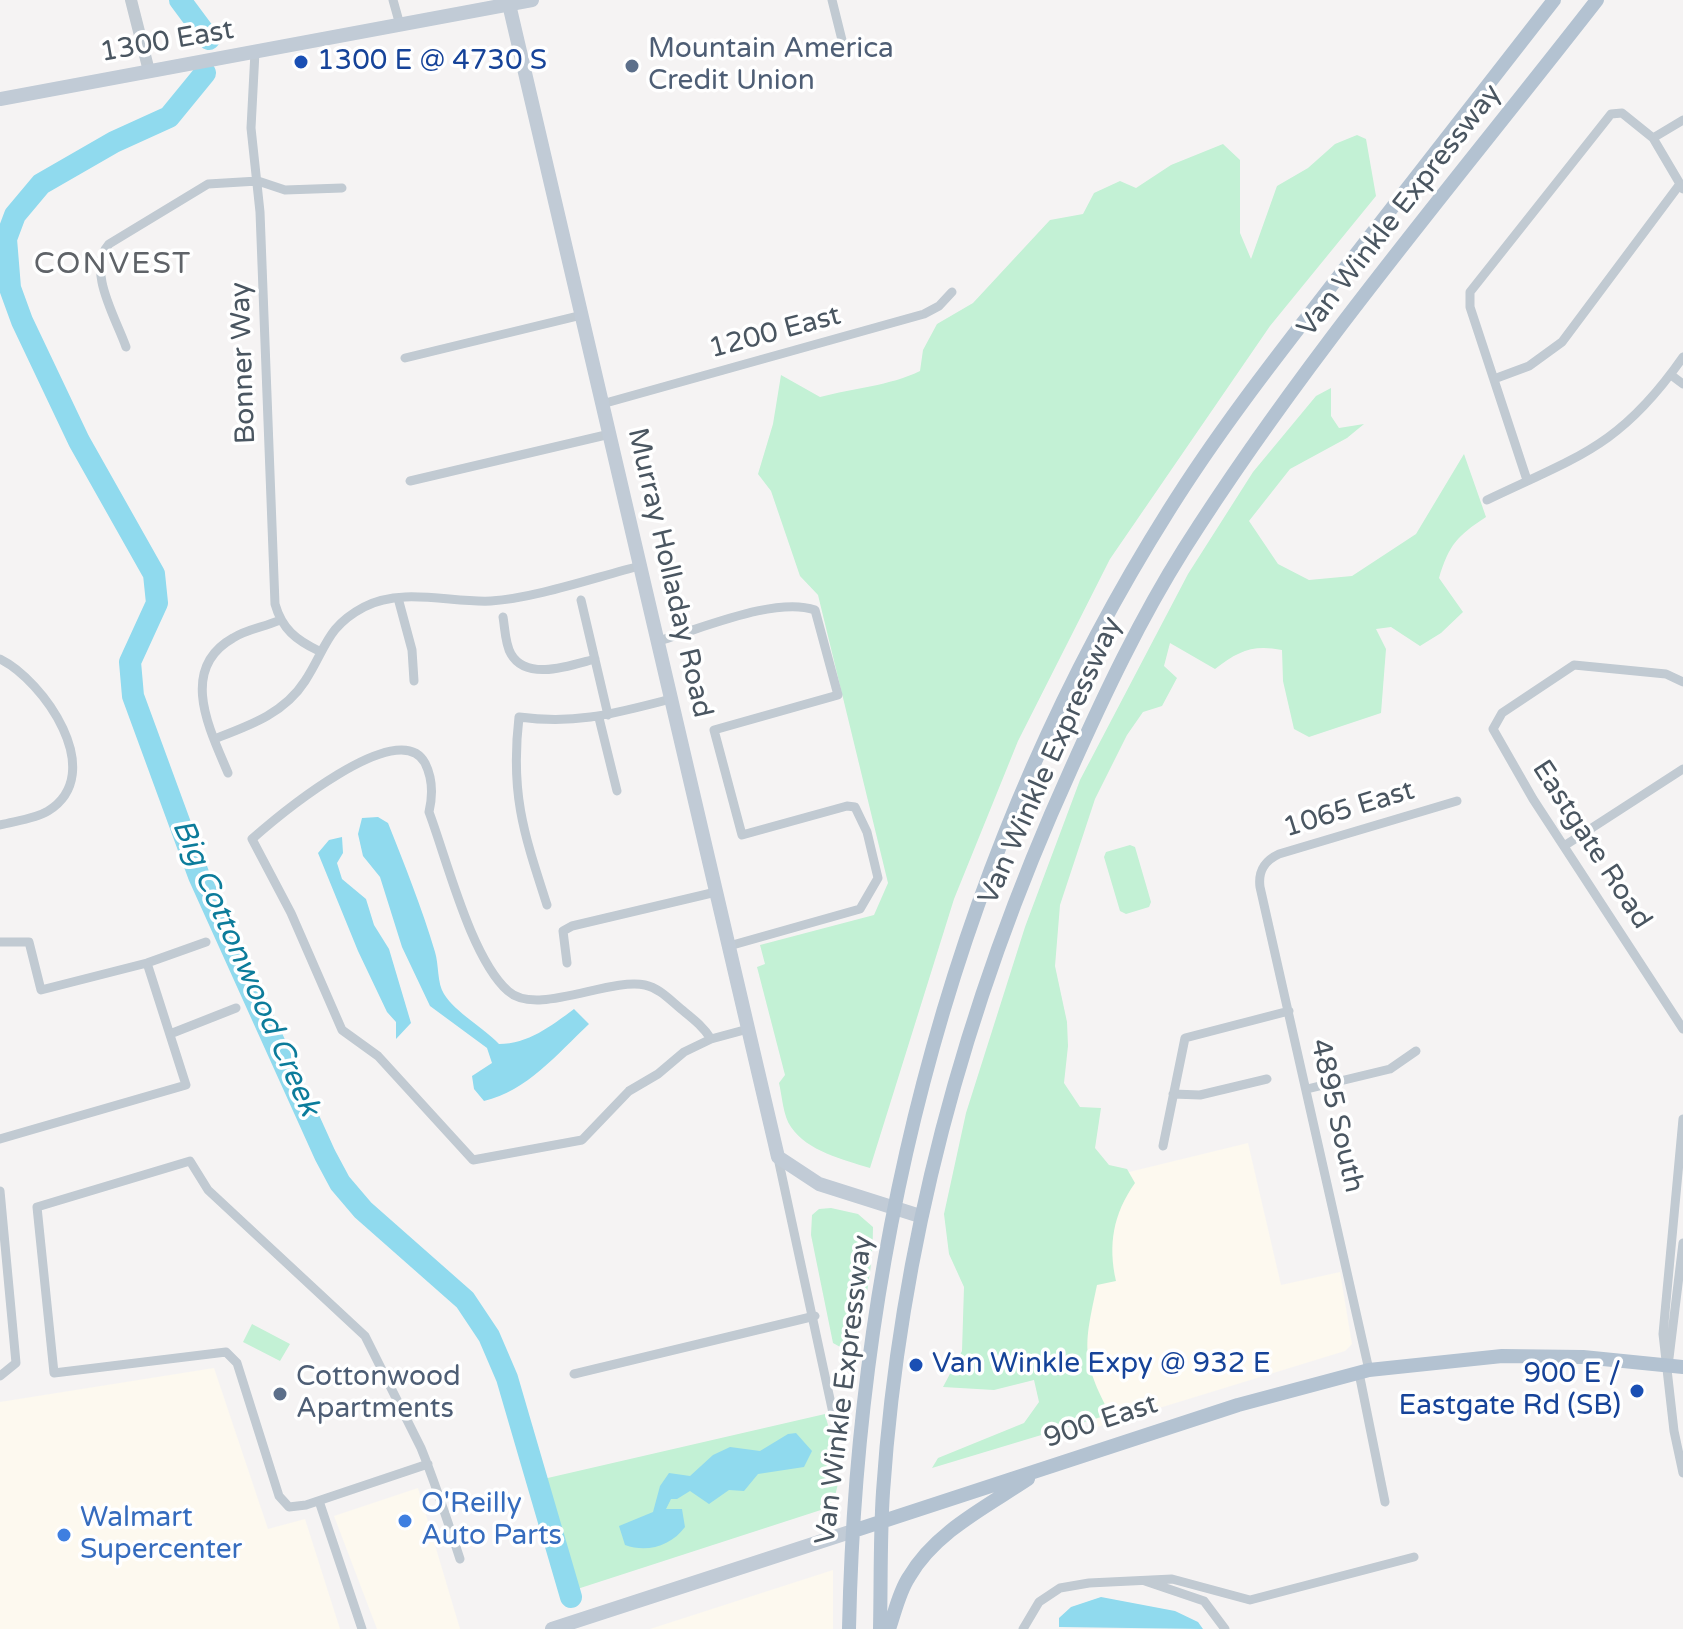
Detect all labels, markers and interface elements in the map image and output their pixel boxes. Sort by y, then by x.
street label: 1300 East [98,14,236,70]
place label: Mountain America Credit Union [648,33,894,99]
place label: 1300 E @ 4730 S [317,45,547,79]
marker: 1300 E @ 4730 S [292,53,310,71]
marker: Mountain America Credit Union [623,57,641,75]
street label: Van Winkle Expressway [1291,78,1509,344]
district label: CONVEST [34,247,192,283]
street label: Bonner Way [224,281,264,445]
street label: 1200 East [705,299,845,367]
street label: Murray Holladay Road [619,425,719,721]
street label: Van Winkle Expressway [972,612,1130,910]
street label: Eastgate Road [1524,754,1658,936]
street label: 1065 East [1280,774,1418,846]
water label: Big Cottonwood Creek [163,814,327,1122]
street label: 4895 South [1302,1036,1370,1196]
street label: Van Winkle Expressway [809,1233,881,1547]
place label: Van Winkle Expy @ 932 E [932,1348,1270,1382]
marker: Van Winkle Expy @ 932 E [907,1356,925,1374]
place label: 900 E / Eastgate Rd (SB) [1399,1358,1621,1424]
place label: Cottonwood Apartments [296,1361,461,1427]
marker: 900 E / Eastgate Rd (SB) [1628,1382,1646,1400]
marker: Cottonwood Apartments [271,1385,289,1403]
street label: 900 East [1040,1388,1162,1456]
place label: O'Reilly Auto Parts [421,1488,562,1554]
place label: Walmart Supercenter [80,1502,242,1568]
marker: O'Reilly Auto Parts [396,1512,414,1530]
marker: Walmart Supercenter [55,1526,73,1544]

